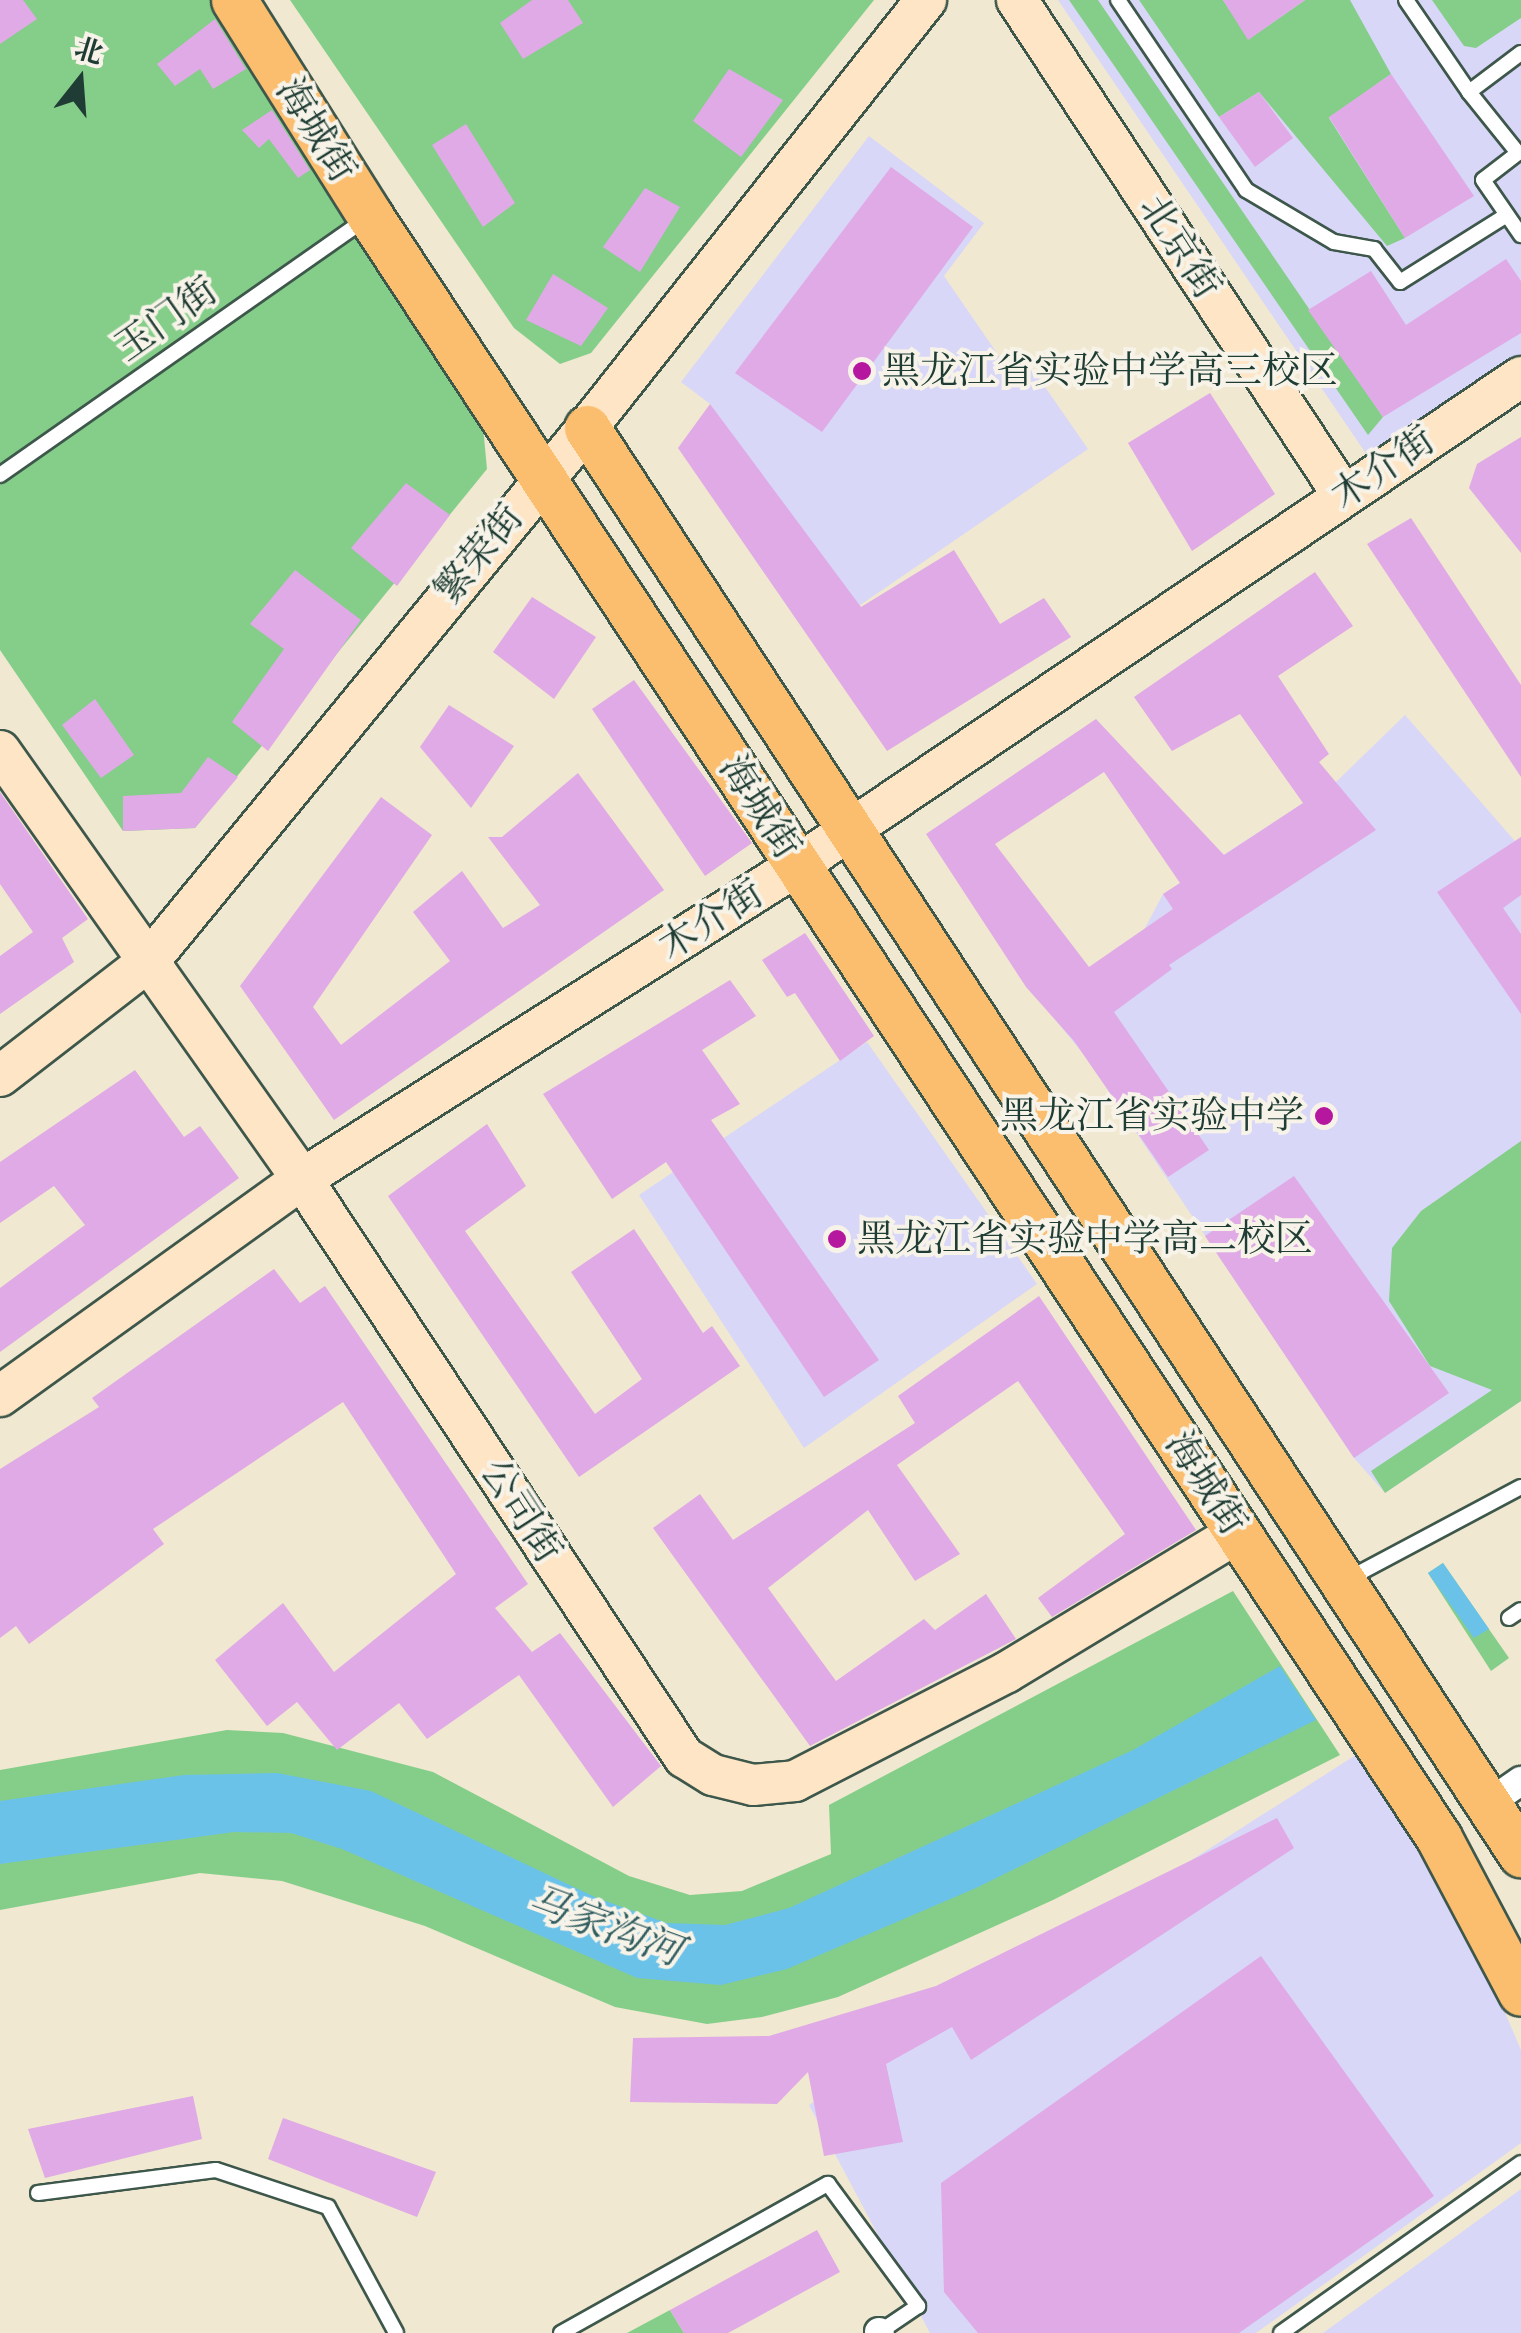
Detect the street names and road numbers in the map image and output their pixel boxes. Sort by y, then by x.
street label: 海城街 [266,70,366,190]
street label: 北京街 [1130,187,1230,307]
street label: 玉门街 [106,268,226,370]
street label: 木介街 [1323,417,1443,519]
street label: 繁荣街 [425,495,533,613]
street label: 海城街 [710,747,810,867]
street label: 木介街 [651,870,771,970]
street label: 海城街 [1156,1423,1256,1543]
street label: 公司街 [471,1451,571,1571]

